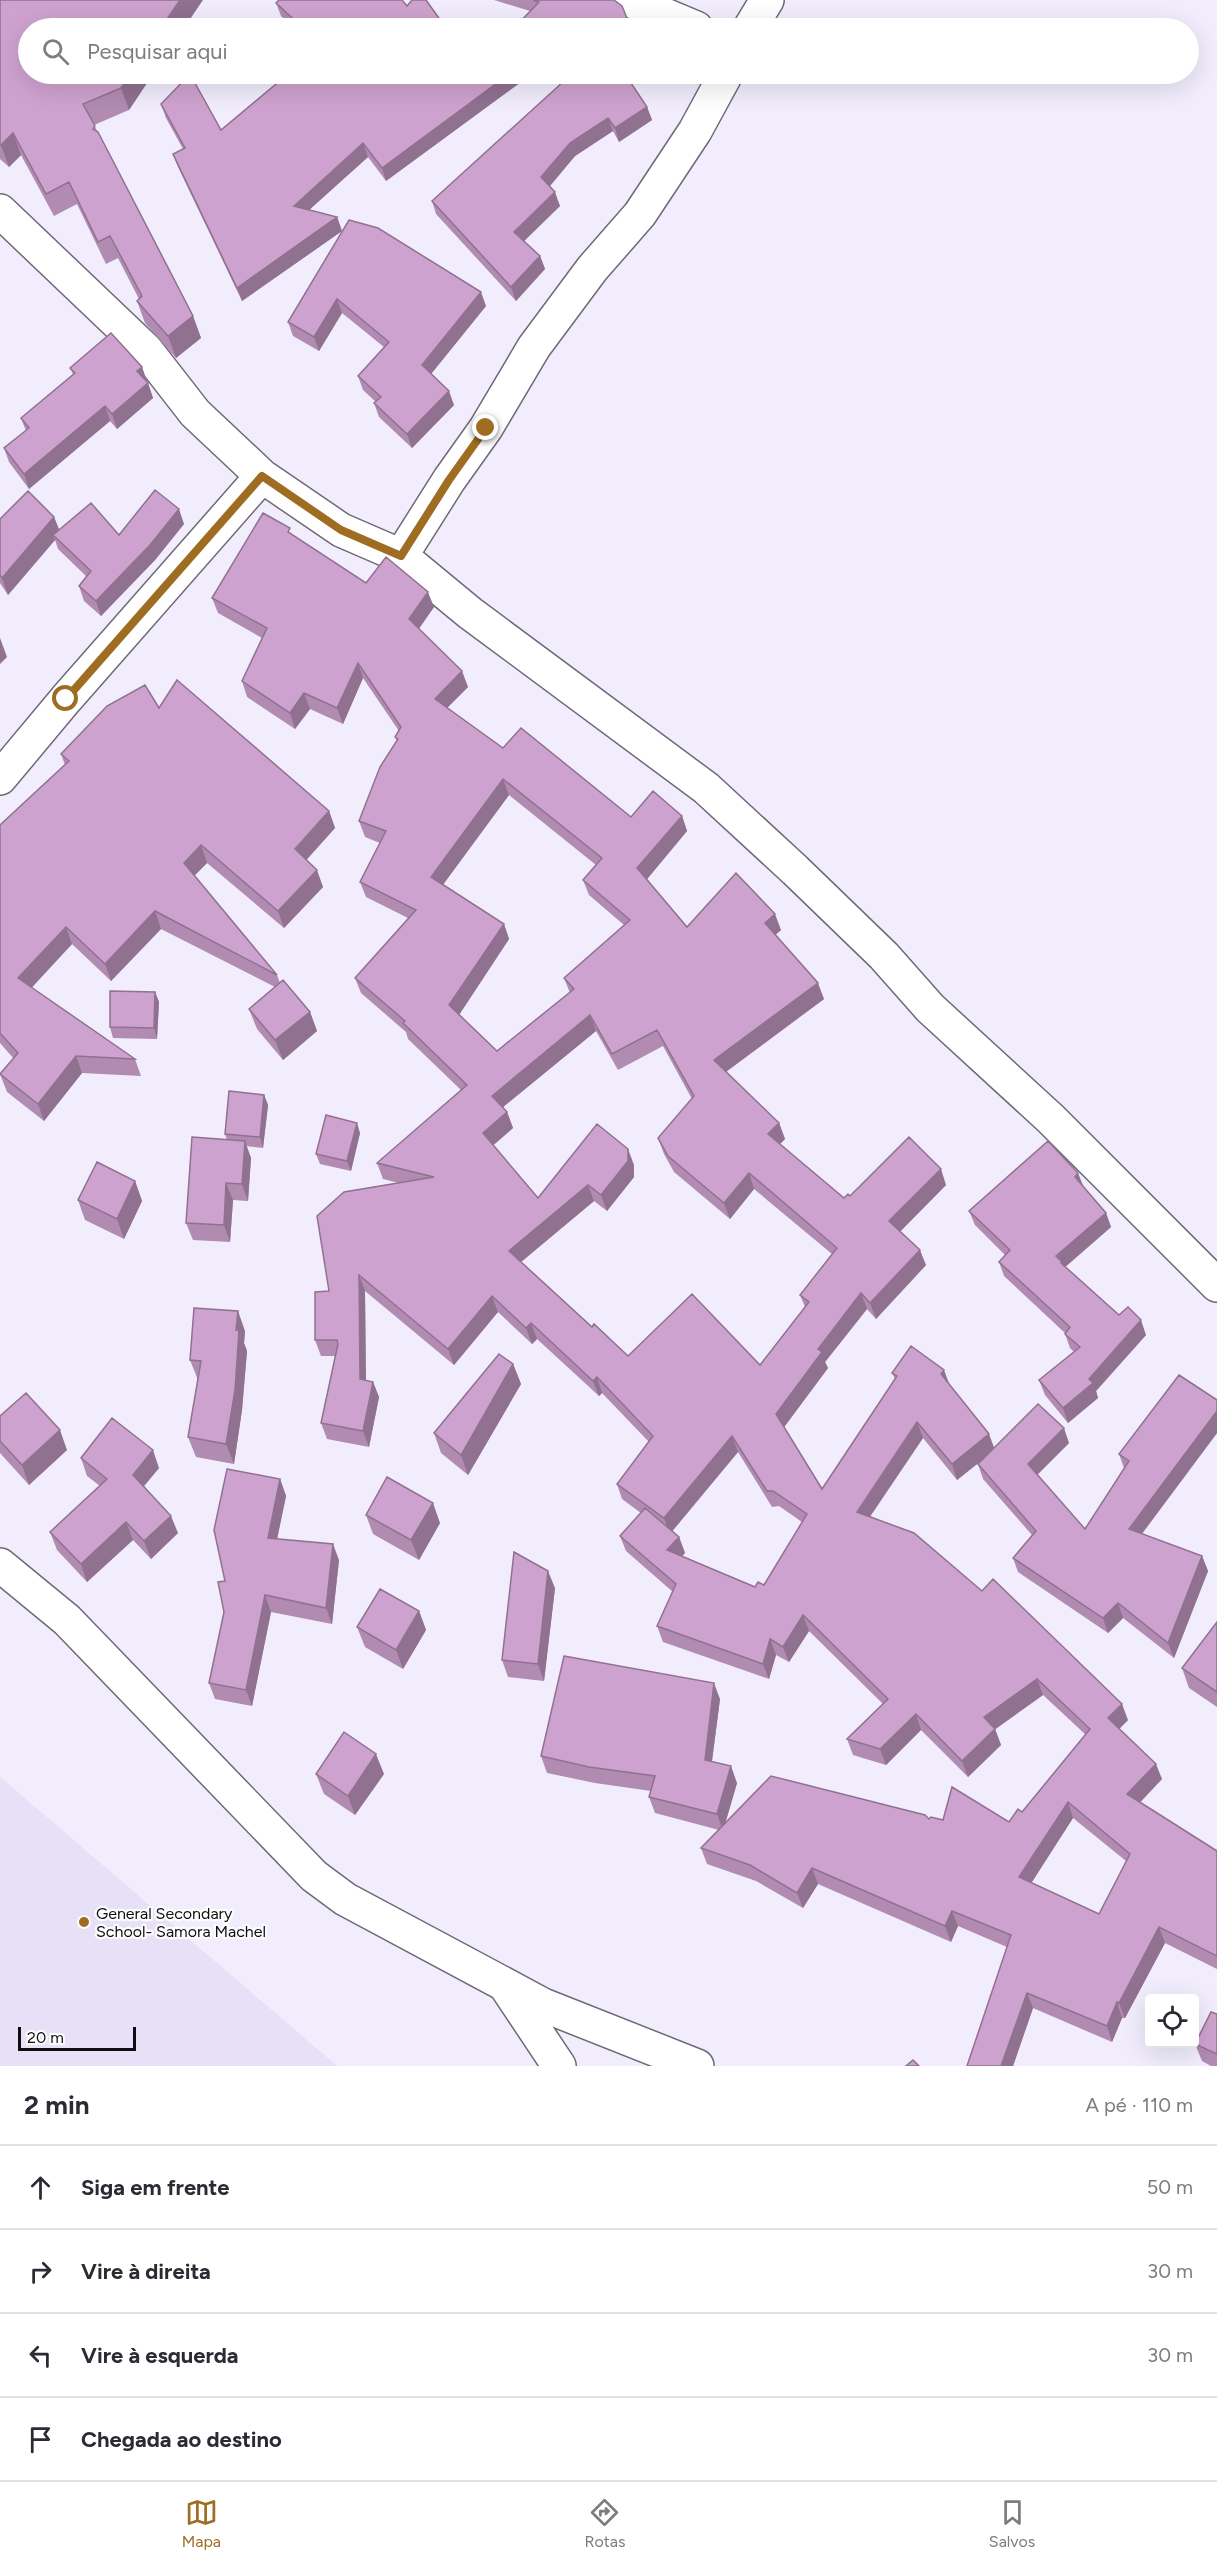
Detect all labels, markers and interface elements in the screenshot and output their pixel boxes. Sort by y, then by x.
search box [18,18,1199,84]
icon: search [39,35,72,68]
text: Pesquisar aqui [87,38,228,65]
route end [472,414,498,440]
route start [52,685,78,711]
place label: General Secondary School- Samora Machel [96,1904,266,1941]
marker: General Secondary School- Samora Machel [77,1915,91,1929]
map controls [1145,1994,1199,2048]
button: locate [1145,1994,1199,2048]
scale bar [18,2024,136,2052]
text: 20 m [27,2028,64,2047]
text: 2 min [24,2089,90,2121]
text: A pé · 110 m [1086,2093,1193,2117]
icon: ahead [24,2171,57,2204]
text: Siga em frente [81,2174,229,2201]
text: 50 m [1147,2175,1193,2199]
icon: right [24,2255,57,2288]
text: Vire à direita [81,2258,211,2285]
text: 30 m [1147,2259,1193,2283]
icon: left [24,2339,57,2372]
text: Vire à esquerda [81,2342,239,2369]
text: 30 m [1147,2343,1193,2367]
icon: arrive [24,2423,57,2456]
text: Chegada ao destino [81,2426,282,2453]
tab: Mapa [182,2496,221,2551]
tab: Rotas [584,2496,625,2551]
tab: Salvos [989,2496,1035,2551]

